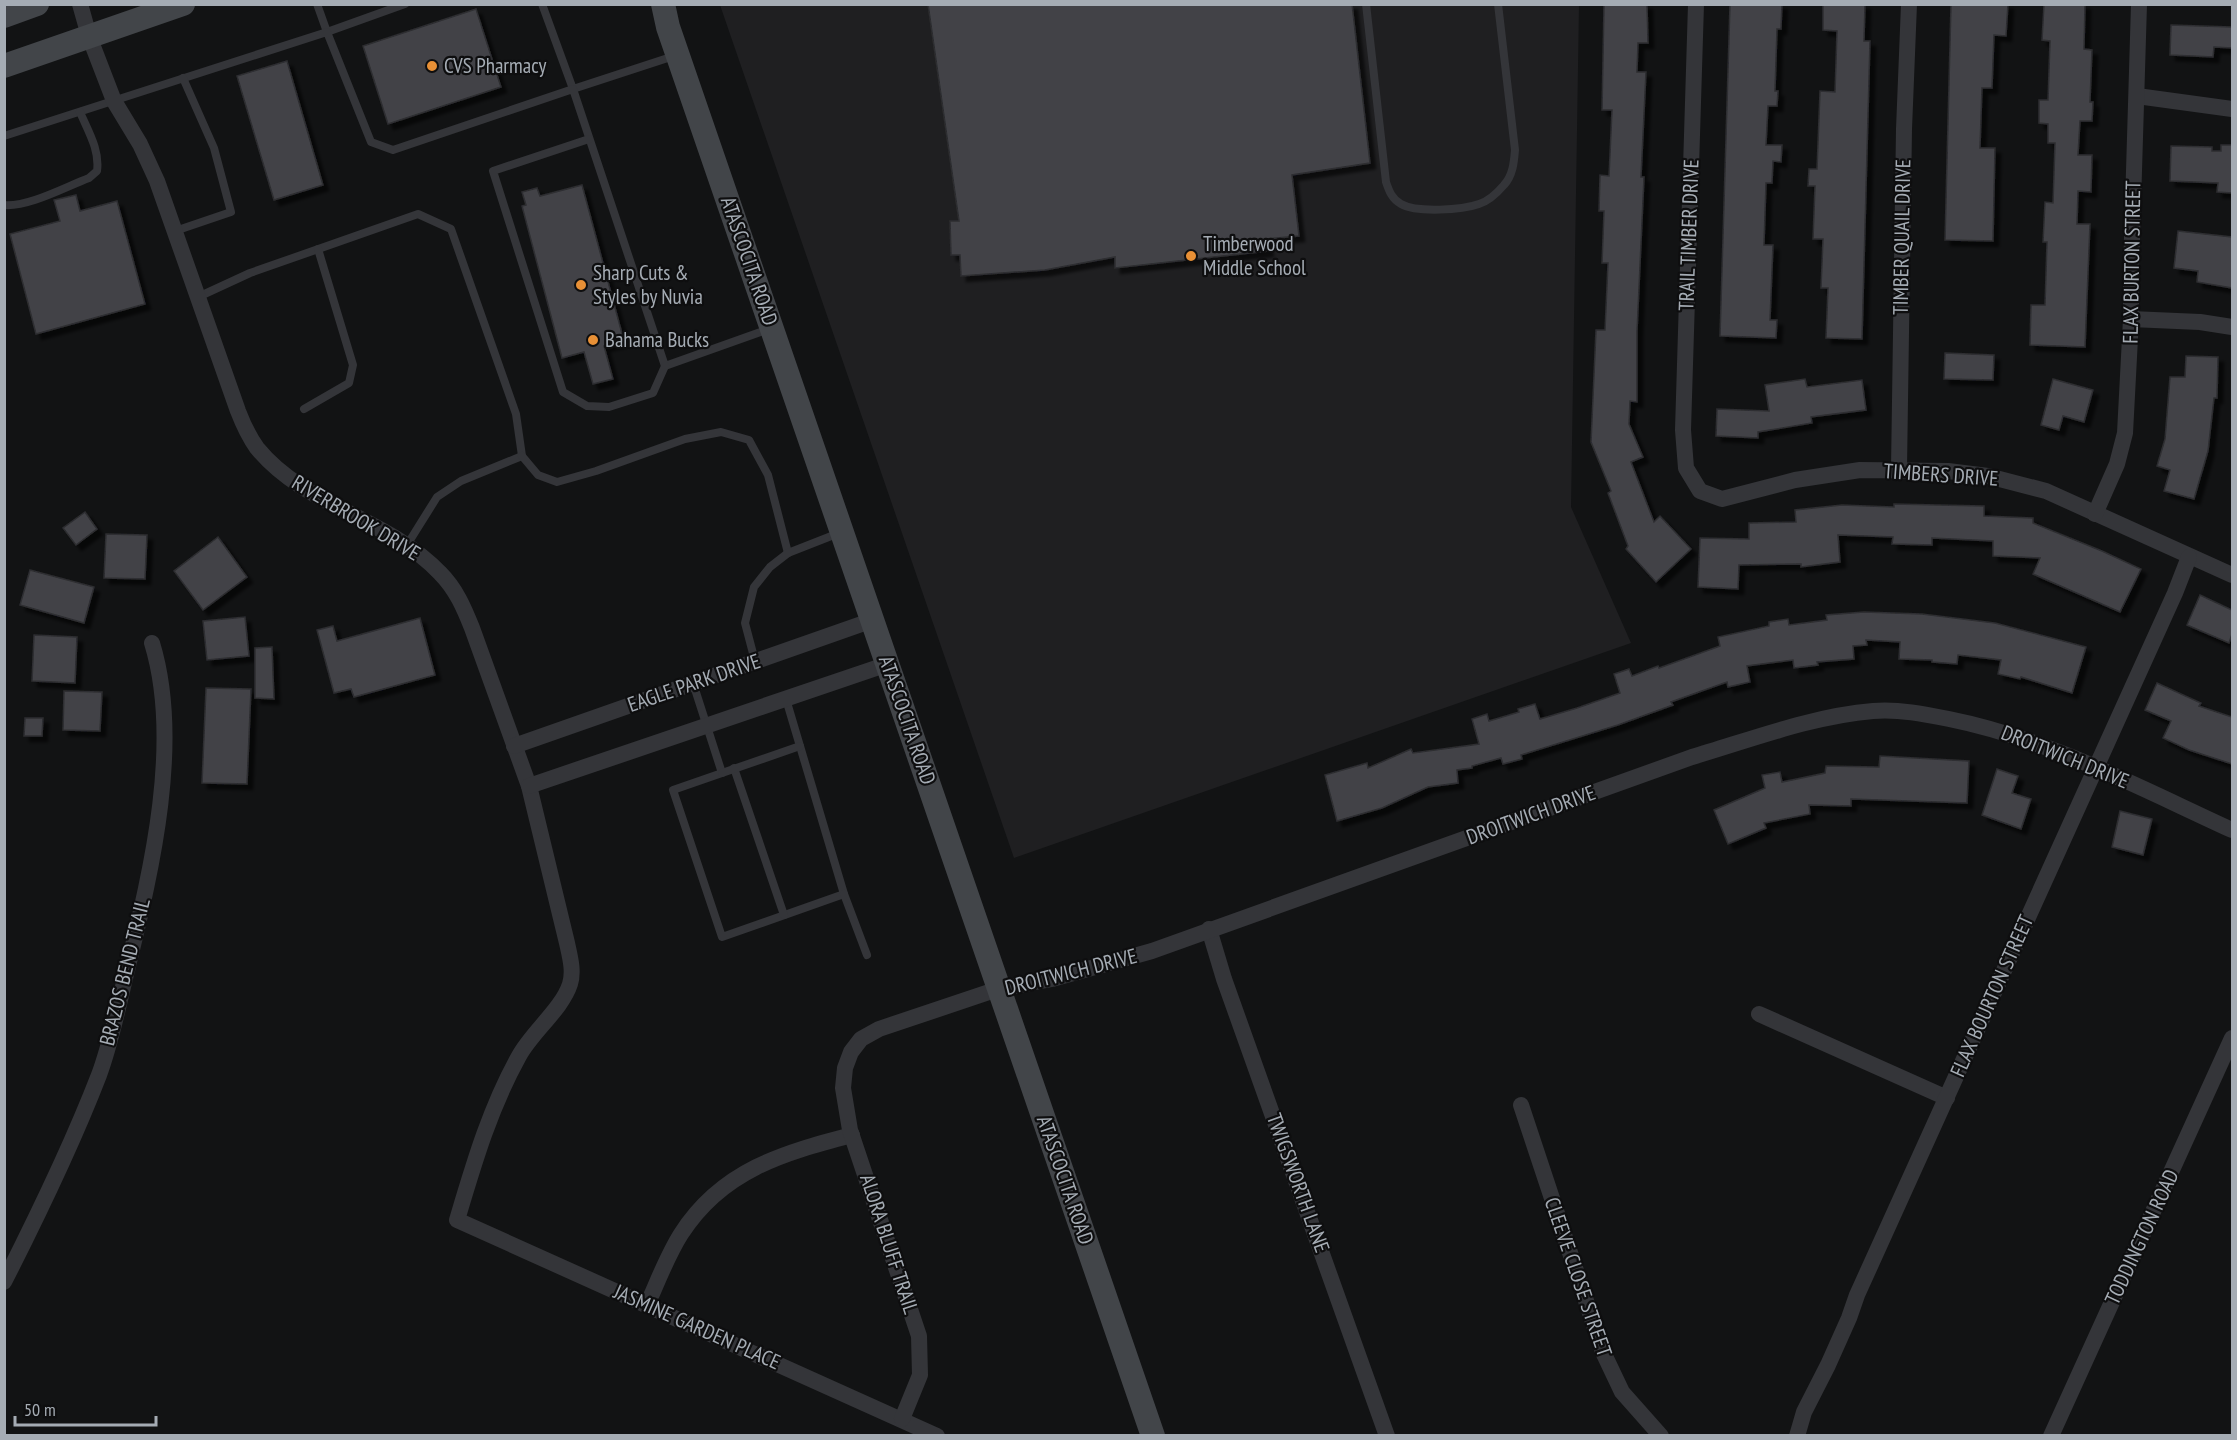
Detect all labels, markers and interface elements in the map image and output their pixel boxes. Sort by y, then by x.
place label: CVS Pharmacy [444,52,546,79]
marker: CVS Pharmacy [425,59,439,73]
street label: TRAIL TIMBER DRIVE [1672,159,1705,311]
street label: TIMBER QUAIL DRIVE [1887,159,1916,315]
street label: FLAX BURTON STREET [2117,180,2146,344]
street label: ATASCOCITA ROAD [715,193,784,329]
place label: Timberwood Middle School [1203,230,1306,281]
marker: Timberwood Middle School [1184,249,1198,263]
place label: Sharp Cuts & Styles by Nuvia [593,259,703,310]
marker: Sharp Cuts & Styles by Nuvia [574,278,588,292]
place label: Bahama Bucks [605,326,709,353]
marker: Bahama Bucks [586,333,600,347]
street label: TIMBERS DRIVE [1883,457,1999,492]
street label: RIVERBROOK DRIVE [287,469,425,567]
street label: EAGLE PARK DRIVE [624,647,764,718]
street label: ATASCOCITA ROAD [873,652,942,788]
street label: DROITWICH DRIVE [1997,719,2133,794]
street label: DROITWICH DRIVE [1463,779,1599,850]
street label: BRAZOS BEND TRAIL [93,895,156,1048]
street label: FLAX BOURTON STREET [1944,910,2040,1081]
street label: DROITWICH DRIVE [1002,942,1140,1001]
street label: TWIGSWORTH LANE [1261,1110,1336,1256]
street label: ATASCOCITA ROAD [1031,1112,1100,1248]
street label: TODDINGTON ROAD [2098,1165,2185,1309]
street label: ALORA BLUFF TRAIL [854,1170,925,1318]
street label: CLEEVE CLOSE STREET [1539,1194,1619,1361]
street label: JASMINE GARDEN PLACE [609,1277,785,1375]
scale bar [15,1389,156,1427]
text: 50 m [24,1398,56,1421]

